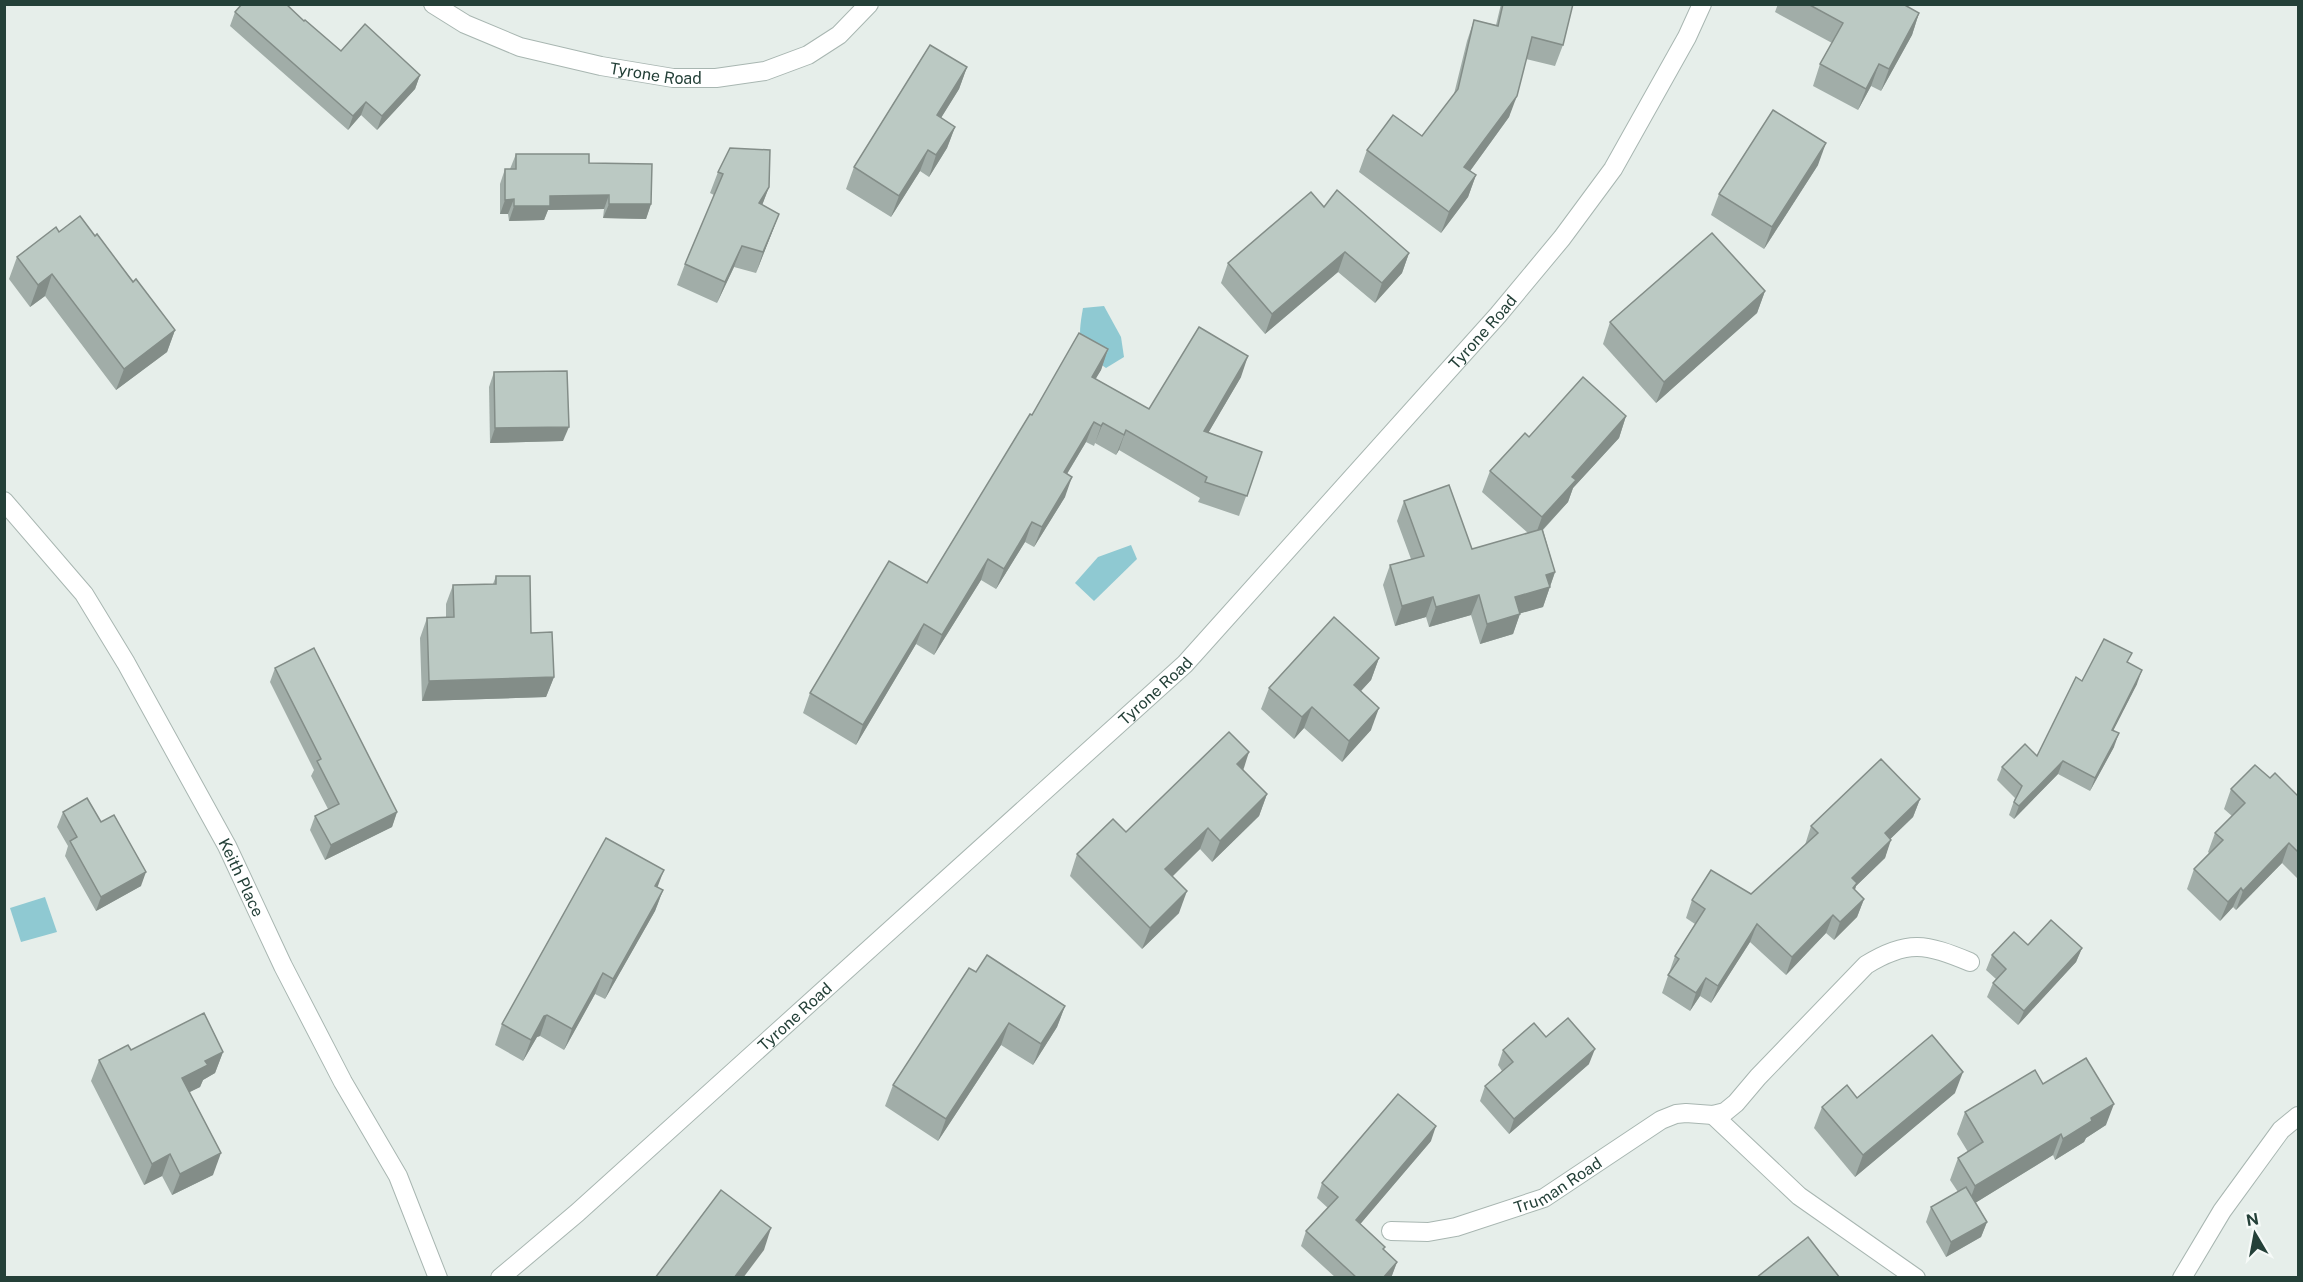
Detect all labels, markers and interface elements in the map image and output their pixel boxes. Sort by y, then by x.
street label: Tyrone Road [608,59,702,88]
street label: Tyrone Road [1445,291,1521,373]
street label: Tyrone Road [1115,653,1197,729]
street label: Keith Place [215,835,268,920]
street label: Tyrone Road [754,979,836,1055]
street label: Truman Road [1511,1153,1605,1217]
north arrow [2225,1204,2285,1264]
text: N [2245,1209,2260,1230]

